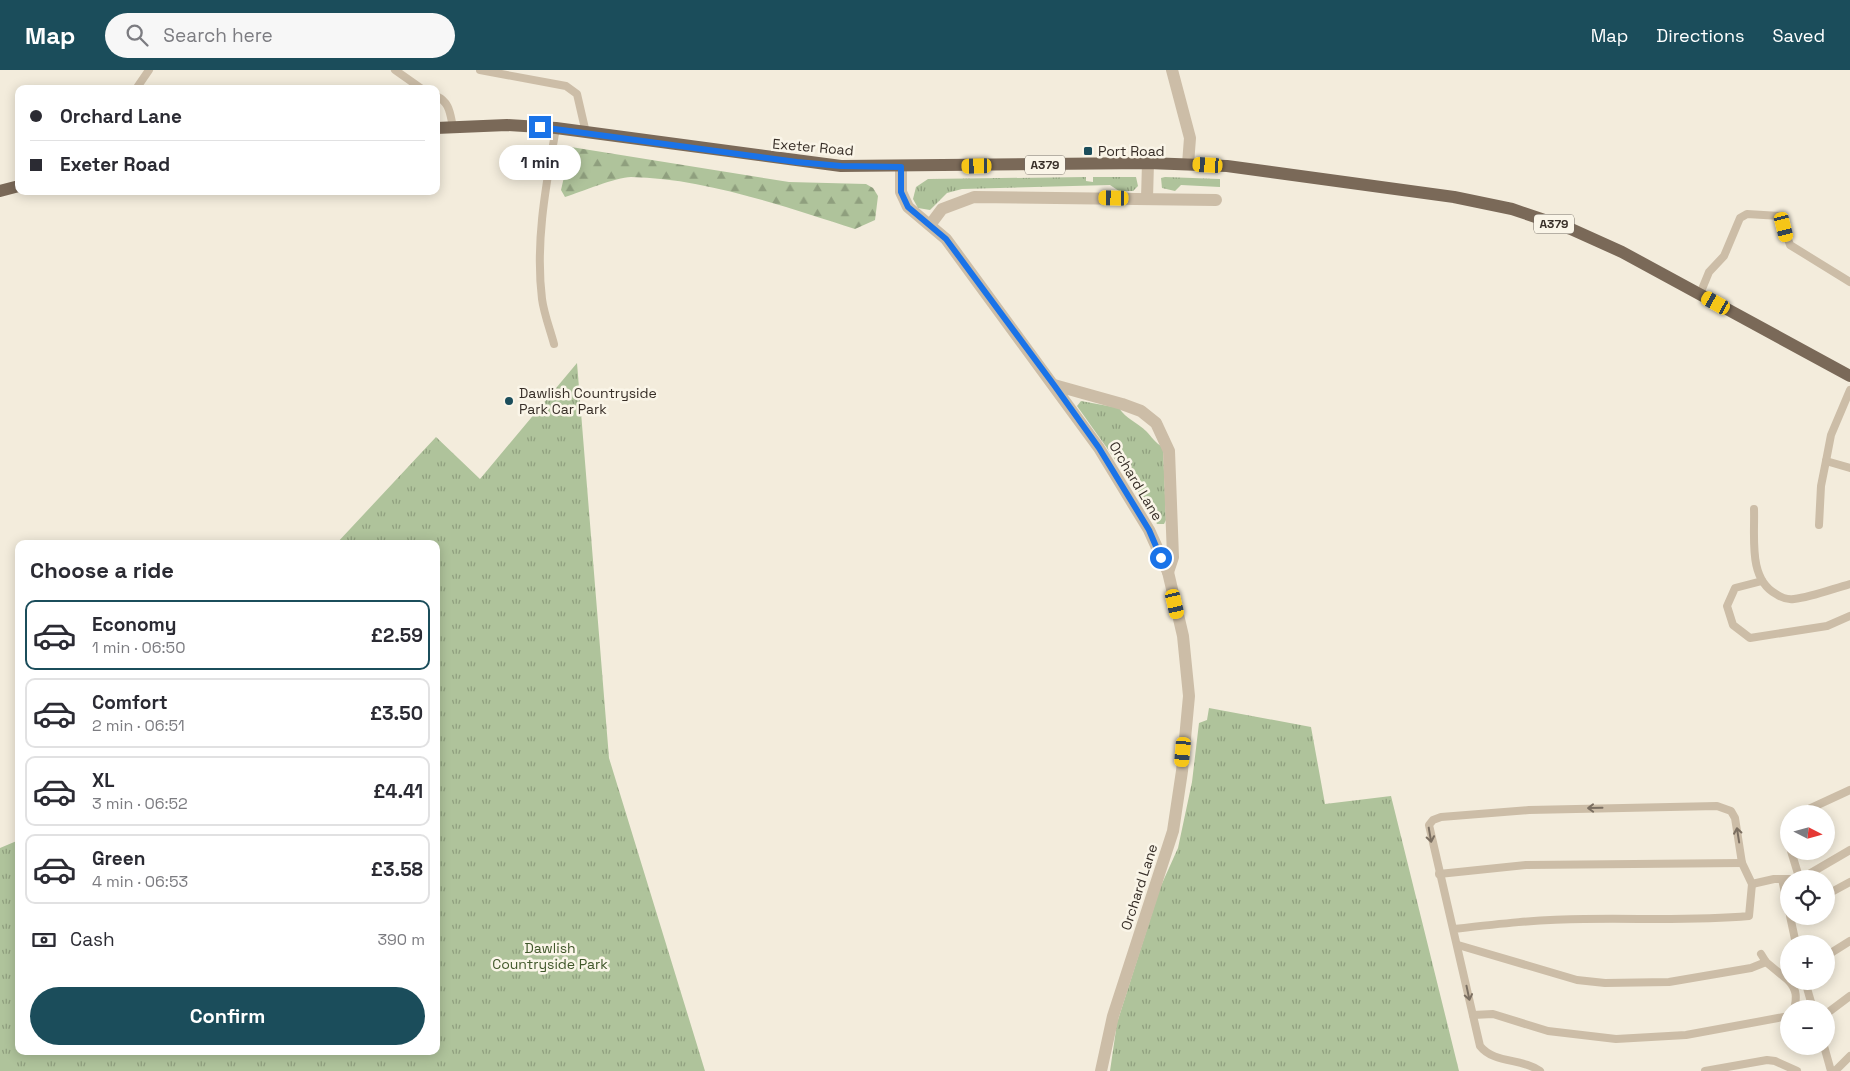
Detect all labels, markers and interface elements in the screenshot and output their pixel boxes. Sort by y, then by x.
search box [105,13,455,58]
text: Map [25,20,75,51]
icon: search [123,21,151,49]
text: Search here [163,23,273,48]
text: Map [1591,24,1628,47]
text: Directions [1656,24,1745,47]
text: Saved [1773,24,1825,47]
text: Orchard Lane [60,104,182,129]
route end [529,116,551,138]
street label: Exeter Road [772,134,854,160]
place label: Port Road [1098,142,1165,160]
callout: 1 min [499,144,581,180]
marker: Port Road [1082,145,1094,157]
text: Exeter Road [60,152,170,177]
text: 1 min [520,152,560,173]
road number: A379 [1025,156,1065,174]
car [1192,157,1223,173]
car [961,158,992,174]
car [1098,190,1129,206]
car [1773,211,1794,243]
road number: A379 [1534,214,1574,234]
car [1699,289,1732,317]
place label: Dawlish Countryside Park Car Park [519,384,657,418]
marker: Dawlish Countryside Park Car Park [503,395,515,407]
street label: Orchard Lane [1105,438,1167,524]
route start [1150,547,1172,569]
text: Choose a ride [30,556,174,584]
car [1164,588,1185,620]
text: Economy [92,612,176,637]
icon: car [32,613,77,658]
text: £2.59 [371,623,423,648]
text: 1 min · 06:50 [92,637,185,658]
text: Comfort [92,690,168,715]
icon: car [32,691,77,736]
text: £3.50 [370,701,423,726]
text: 2 min · 06:51 [92,715,185,736]
car [1174,736,1191,768]
text: XL [92,768,115,793]
icon: car [32,769,77,814]
text: £4.41 [373,779,423,804]
text: 3 min · 06:52 [92,793,188,814]
one-way arrow [1587,804,1603,813]
north arrow [1780,805,1835,860]
map controls [1780,805,1835,1055]
one-way arrow [1426,827,1436,843]
one-way arrow [1733,827,1743,843]
street label: Orchard Lane [1117,842,1161,932]
text: Green [92,846,145,871]
icon: car [32,847,77,892]
text: £3.58 [371,857,423,882]
button: locate [1780,870,1835,925]
text: 4 min · 06:53 [92,871,188,892]
icon: cash [30,926,58,954]
text: Cash [70,927,115,952]
text: 390 m [377,929,425,950]
button: + [1780,935,1835,990]
park label: Dawlish Countryside Park [492,939,608,973]
one-way arrow [1464,985,1473,1001]
button: Confirm [30,987,425,1045]
button: − [1780,1000,1835,1055]

